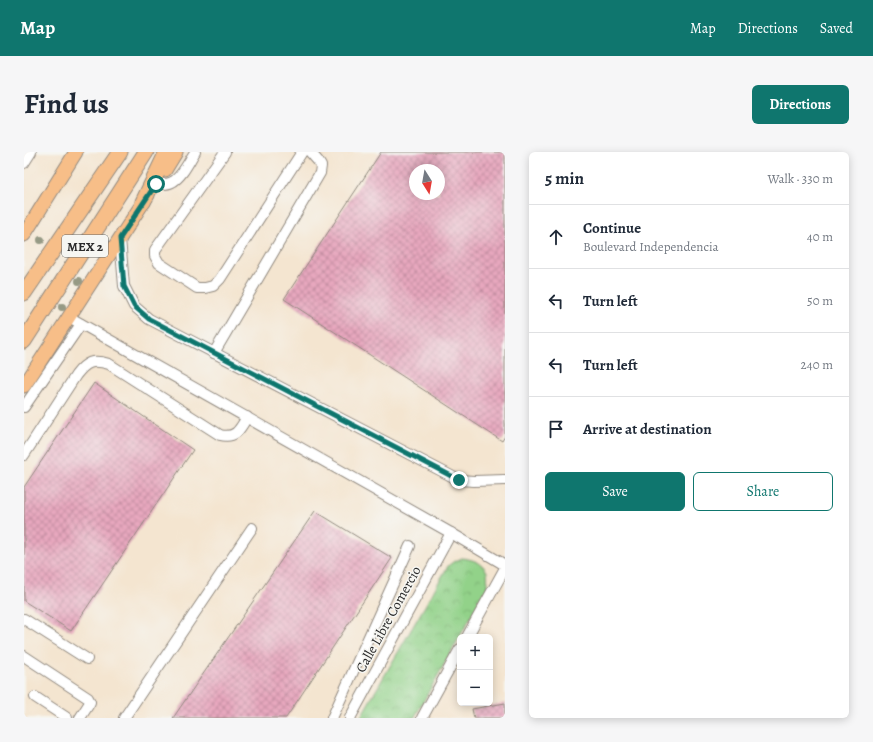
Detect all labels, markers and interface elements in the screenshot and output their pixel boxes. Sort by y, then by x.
text: Map [20,15,55,41]
text: Map [690,19,716,38]
text: Directions [738,19,798,38]
text: Saved [820,19,853,38]
text: Find us [24,85,109,123]
button: Directions [752,85,849,124]
north arrow [409,164,445,200]
text: 5 min [545,167,584,190]
text: Walk · 330 m [767,170,833,187]
route start [147,175,165,193]
text: Continue [583,218,641,238]
icon: ahead [545,226,567,248]
text: 40 m [807,228,833,245]
road number: MEX 2 [62,235,108,257]
text: Boulevard Independencia [583,238,719,255]
icon: left [545,290,567,312]
text: Turn left [583,291,638,311]
text: 50 m [807,292,833,309]
icon: left [545,354,567,376]
text: Turn left [583,355,638,375]
text: 240 m [801,356,833,373]
icon: arrive [545,418,567,440]
text: Arrive at destination [583,419,712,439]
route end [450,471,468,489]
button: Save [545,472,685,511]
button: Share [693,472,833,511]
street label: Calle Libre Comercio [351,563,426,676]
map controls [457,634,493,706]
button: + [457,634,493,670]
button: − [457,670,493,706]

